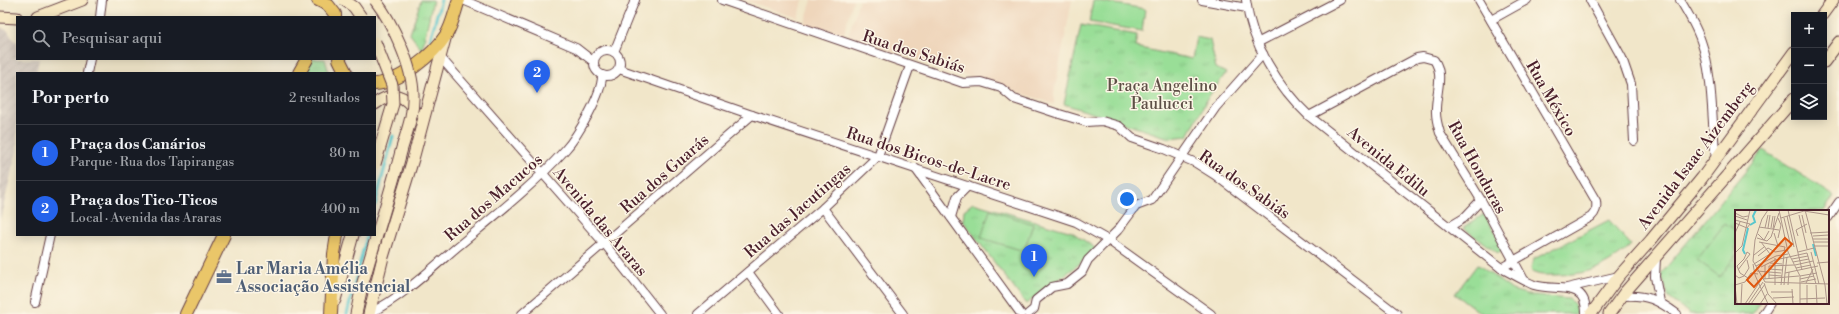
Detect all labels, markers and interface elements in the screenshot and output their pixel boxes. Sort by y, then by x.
map controls [1791,12,1827,120]
button: + [1791,12,1827,48]
search box [16,16,376,60]
street label: Rua dos Sabiás [860,26,968,78]
icon: search [30,27,52,49]
text: Pesquisar aqui [62,29,162,48]
button: − [1791,48,1827,84]
street label: Rua México [1521,57,1581,140]
pin: 2 [524,60,550,93]
park label: Praça Angelino Paulucci [1107,76,1217,114]
street label: Avenida Isaac Aizemberg [1633,77,1758,234]
button: layers [1791,84,1827,120]
text: Por perto [32,87,109,109]
text: 2 resultados [289,90,360,106]
street label: Rua Honduras [1443,118,1511,217]
street label: Avenida Edilu [1342,122,1434,201]
street label: Rua dos Bicos-de-Lacre [844,123,1014,195]
street label: Rua dos Guarás [616,130,713,218]
text: Praça dos Canários [70,135,206,154]
text: 1 [42,145,48,161]
text: 80 m [329,145,360,161]
street label: Rua dos Sabiás [1195,146,1294,224]
street label: Rua dos Macucos [440,150,547,246]
text: Parque · Rua dos Tapirangas [70,154,234,170]
street label: Rua das Jacutingas [740,159,855,263]
street label: Avenida das Araras [548,162,652,280]
your location [1117,189,1137,209]
text: Praça dos Tico-Ticos [70,191,218,210]
text: 2 [41,201,49,217]
text: 400 m [321,201,360,217]
text: Local · Avenida das Araras [70,210,221,226]
inset map [1735,210,1829,304]
pin: 1 [1021,244,1047,277]
place label: Lar Maria Amélia Associação Assistencial [235,259,411,297]
office icon: Lar Maria Amélia Associação Assistencial [215,268,233,286]

